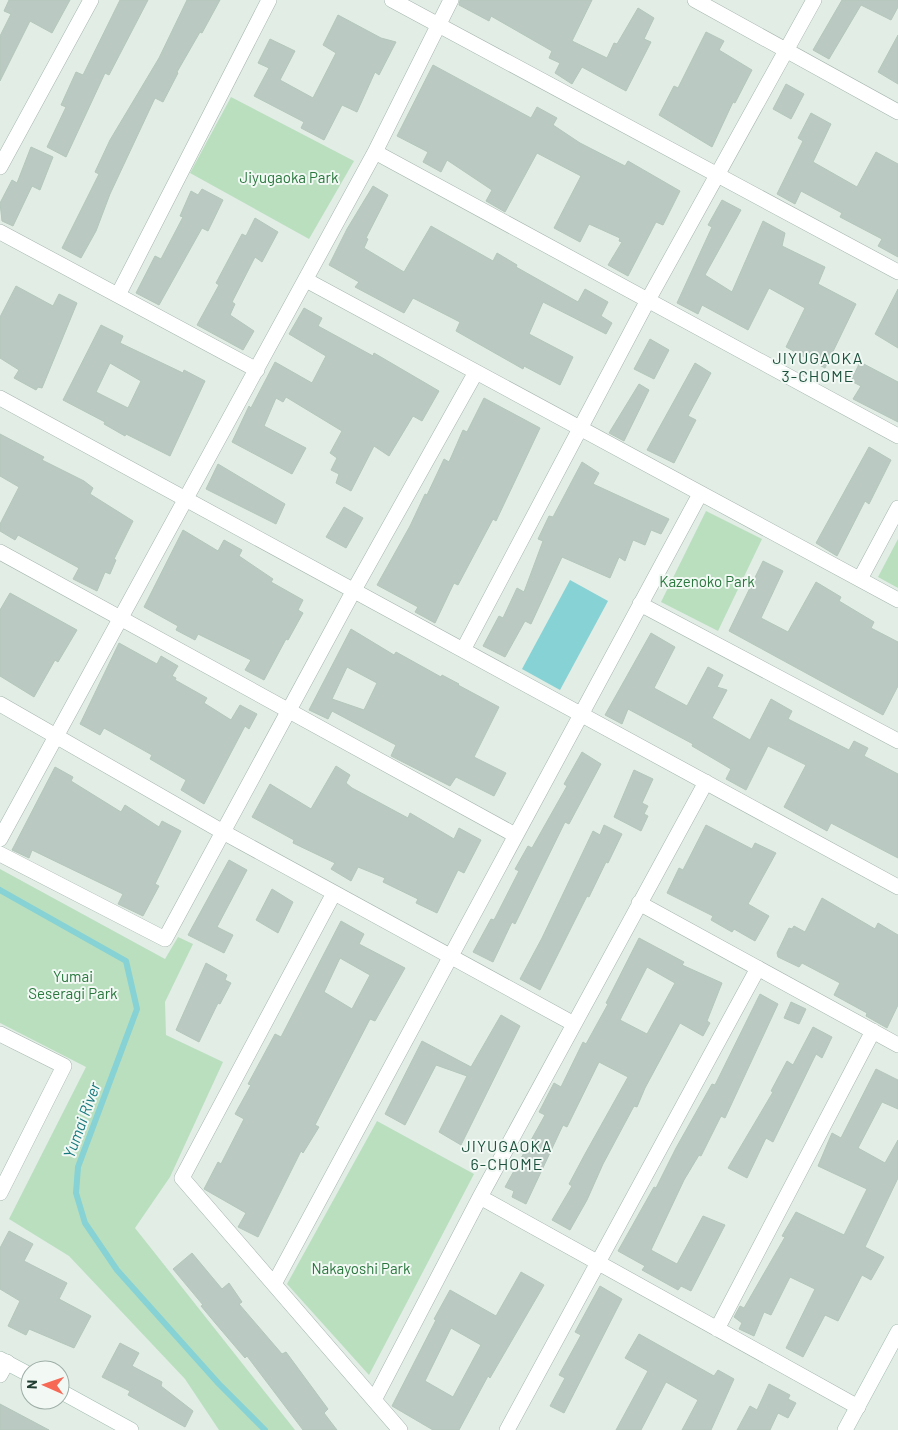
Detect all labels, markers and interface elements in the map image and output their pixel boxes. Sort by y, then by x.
park label: Jiyugaoka Park [240,168,339,186]
district label: JIYUGAOKA 3-CHOME [773,348,863,385]
park label: Kazenoko Park [659,572,755,590]
park label: Yumai Seseragi Park [28,967,118,1002]
water label: Yumai River [58,1078,104,1161]
district label: JIYUGAOKA 6-CHOME [462,1136,552,1173]
park label: Nakayoshi Park [311,1259,411,1277]
north arrow [20,1360,70,1410]
text: N [23,1380,40,1389]

